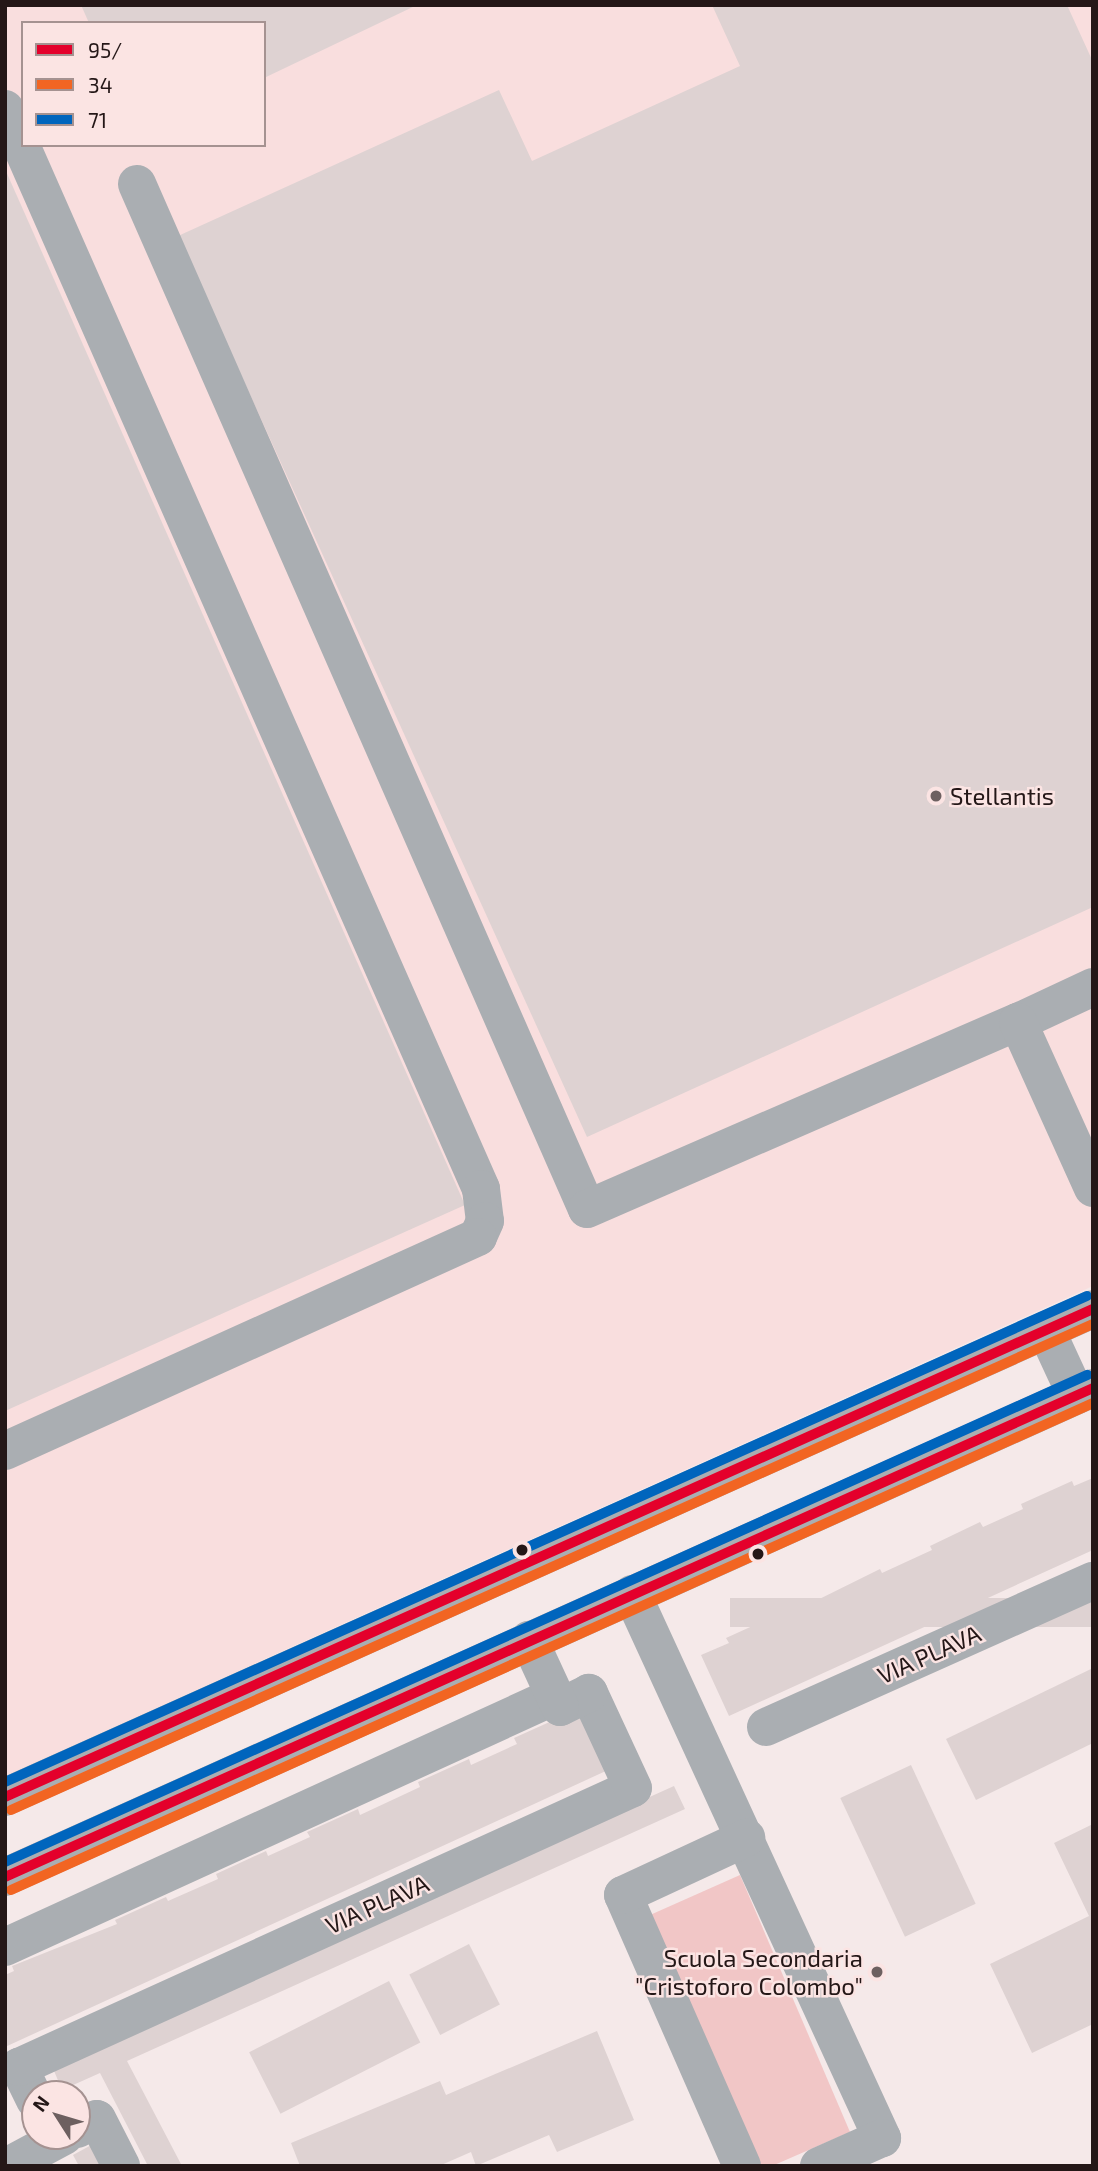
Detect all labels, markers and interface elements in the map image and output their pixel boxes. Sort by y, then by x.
legend [21,21,266,147]
text: 95/ [88,37,122,62]
text: 34 [88,72,113,97]
text: 71 [88,107,107,132]
place label: Stellantis [950,782,1054,810]
marker: Stellantis [928,788,944,804]
unlabelled marker [515,1543,529,1557]
unlabelled marker [751,1547,765,1561]
street label: VIA PLAVA [873,1618,985,1690]
street label: VIA PLAVA [321,1868,433,1940]
place label: Scuola Secondaria "Cristoforo Colombo" [635,1944,863,2000]
marker: Scuola Secondaria "Cristoforo Colombo" [869,1964,885,1980]
north arrow [21,2080,91,2150]
text: N [27,2091,54,2116]

